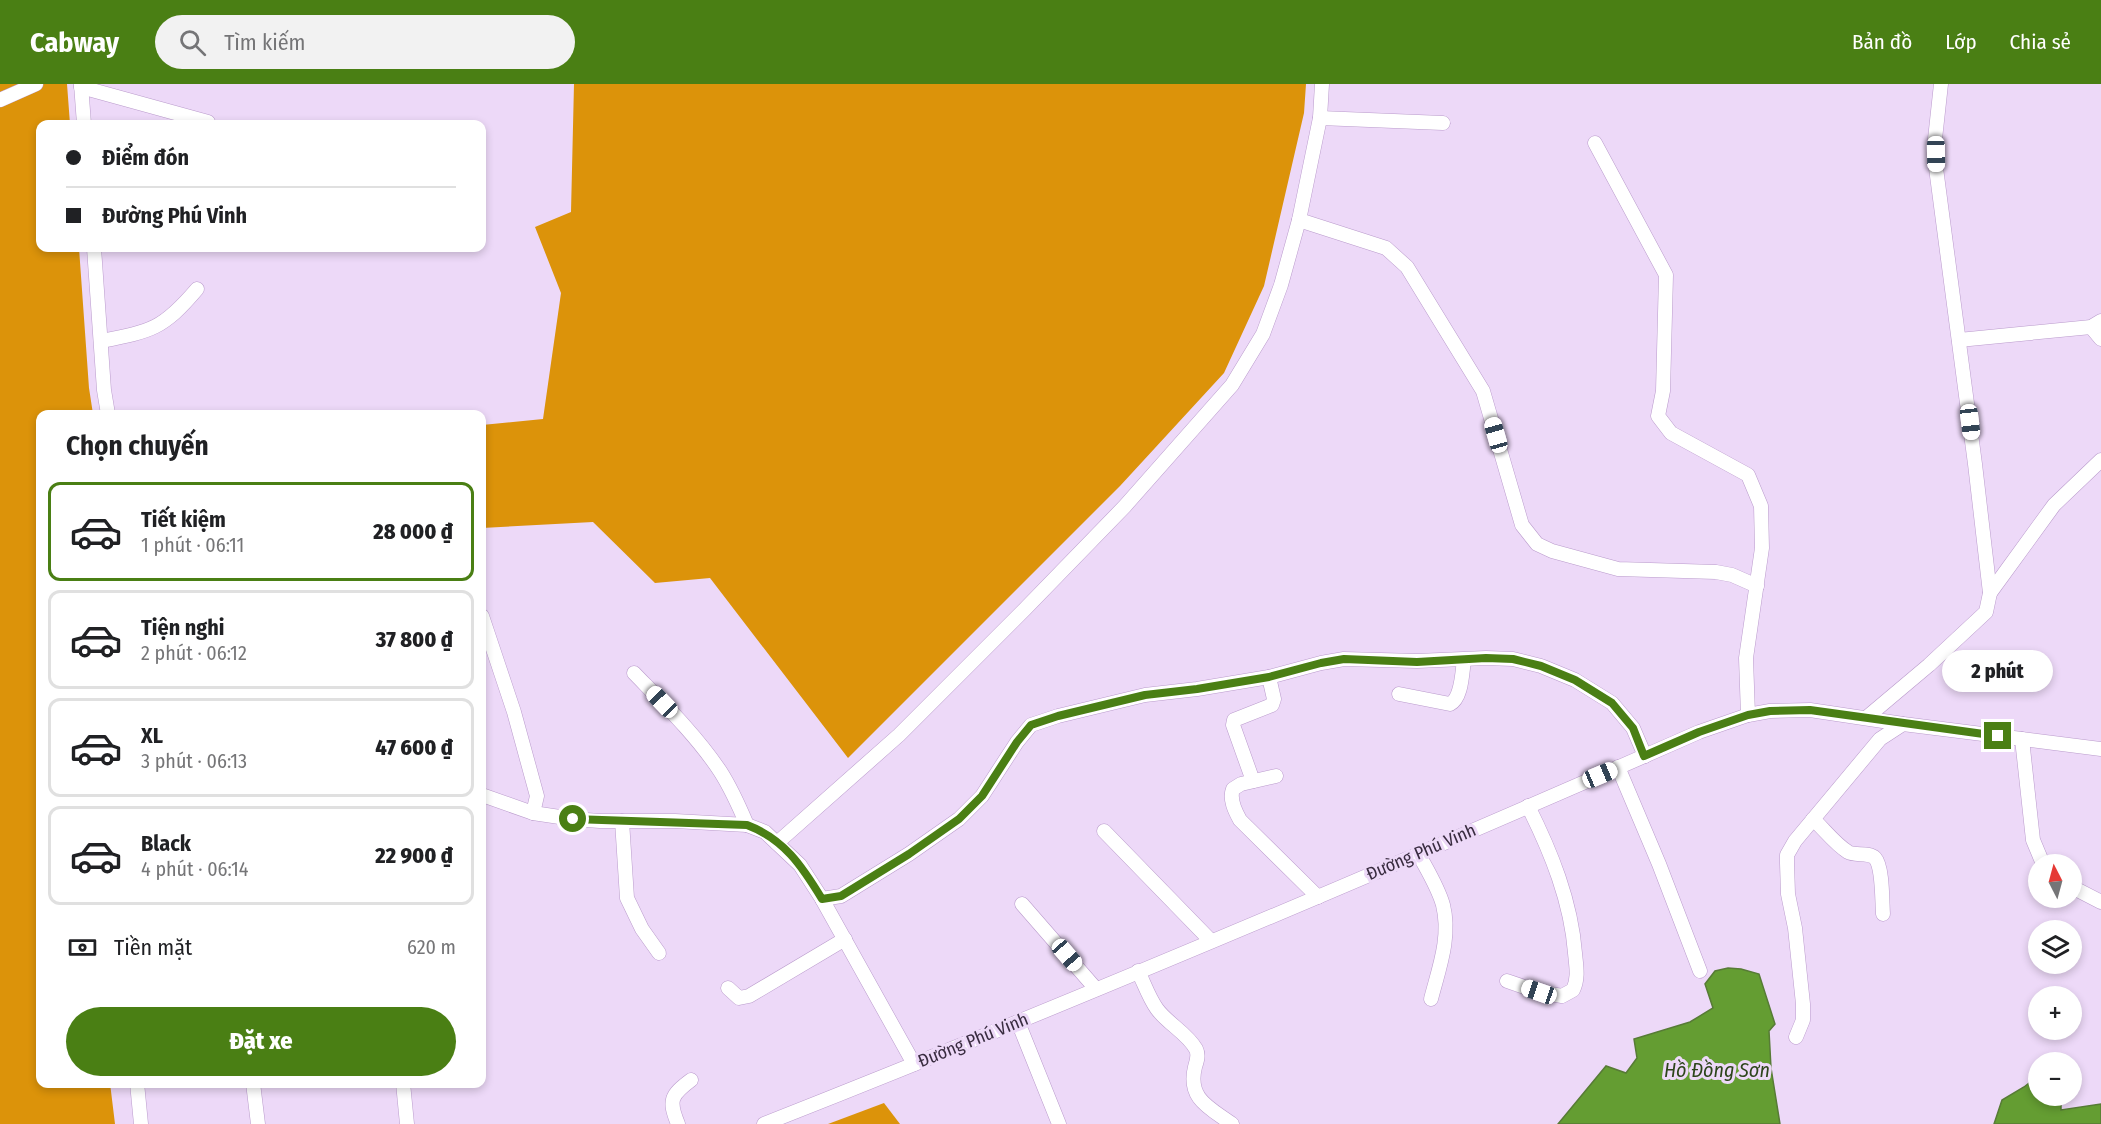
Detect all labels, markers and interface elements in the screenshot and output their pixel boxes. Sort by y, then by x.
search box [155,15,575,69]
text: Cabway [30,26,119,59]
icon: search [176,26,209,59]
text: Tìm kiếm [224,29,306,56]
text: Bản đồ [1852,29,1912,55]
text: Lớp [1945,29,1977,55]
text: Chia sẻ [2010,29,2071,55]
car [1927,136,1945,172]
text: Điểm đón [102,144,189,171]
text: Đường Phú Vinh [102,202,247,229]
car [1959,403,1981,441]
car [1482,415,1510,455]
text: Chọn chuyến [66,430,209,462]
icon: car [69,505,123,559]
text: Tiết kiệm [141,506,226,533]
text: 28 000 ₫ [373,518,453,545]
text: 1 phút · 06:11 [141,533,244,557]
icon: car [69,613,123,667]
text: Tiện nghi [141,614,224,641]
text: 37 800 ₫ [376,626,453,653]
text: 2 phút · 06:12 [141,641,247,665]
callout: 2 phút [1942,649,2054,691]
text: 2 phút [1971,659,2024,683]
car [643,683,681,721]
icon: car [69,721,123,775]
text: XL [141,722,163,749]
route end [1984,722,2011,749]
text: 47 600 ₫ [375,734,453,761]
text: 3 phút · 06:13 [141,749,247,773]
car [1580,760,1620,790]
route start [559,805,586,832]
street label: Đường Phú Vinh [1363,819,1479,885]
icon: car [69,829,123,883]
text: Black [141,830,191,857]
text: 22 900 ₫ [375,842,453,869]
north arrow [2028,854,2082,908]
map controls [2028,854,2082,1106]
text: 4 phút · 06:14 [141,857,248,881]
button: layers [2028,920,2082,974]
icon: cash [66,931,99,964]
text: Tiền mặt [114,934,192,961]
text: 620 m [407,935,456,959]
car [1048,936,1086,974]
car [1519,978,1559,1006]
button: + [2028,986,2082,1040]
button: Đặt xe [66,1007,456,1076]
street label: Đường Phú Vinh [915,1008,1031,1072]
button: − [2028,1052,2082,1106]
water label: Hồ Đồng Sơn [1664,1058,1770,1082]

